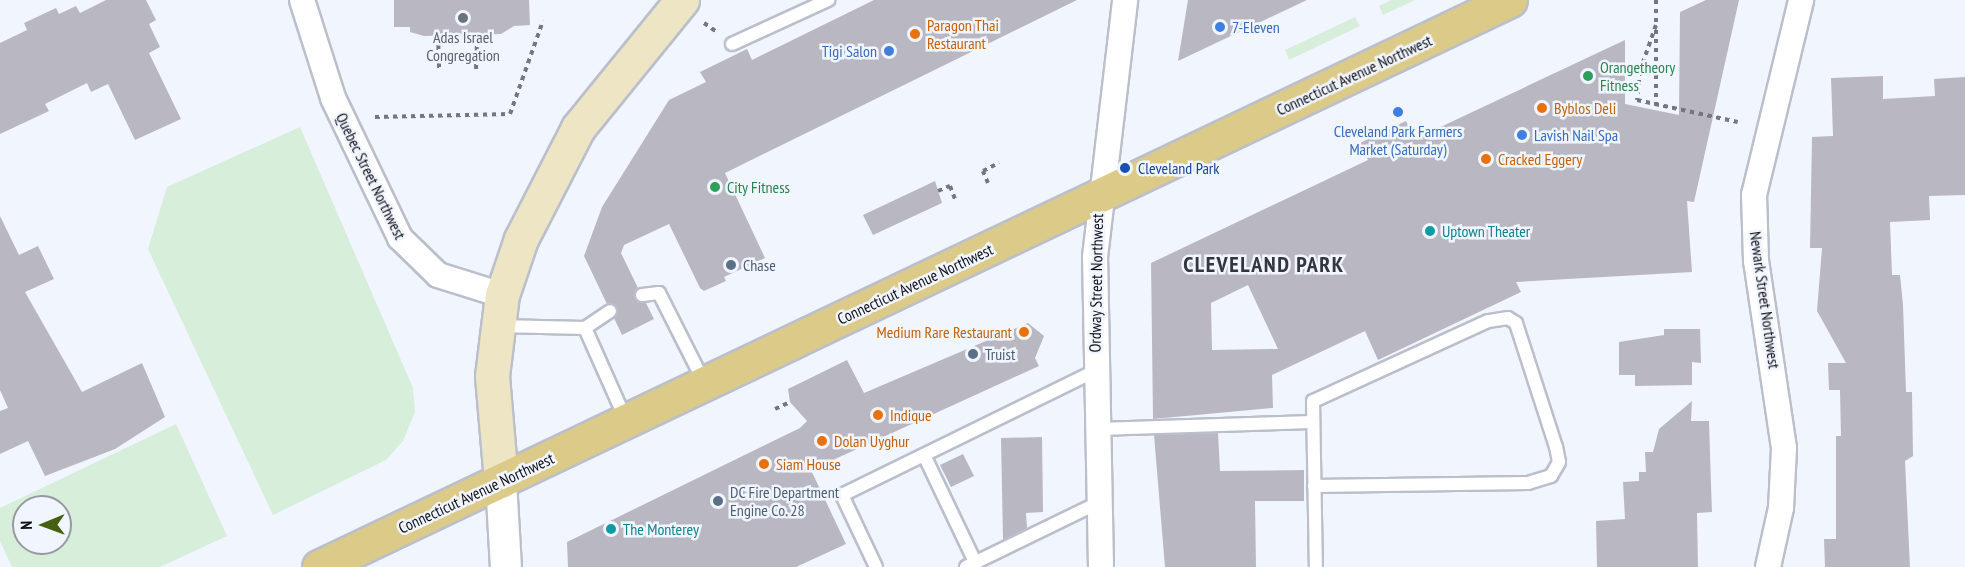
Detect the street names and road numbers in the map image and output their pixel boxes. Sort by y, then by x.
street label: Connecticut Avenue Northwest [1273,30,1435,120]
street label: Quebec Street Northwest [332,109,410,243]
street label: Ordway Street Northwest [1085,213,1107,353]
street label: Newark Street Northwest [1746,230,1784,370]
street label: Connecticut Avenue Northwest [834,239,996,329]
street label: Connecticut Avenue Northwest [395,448,557,538]

